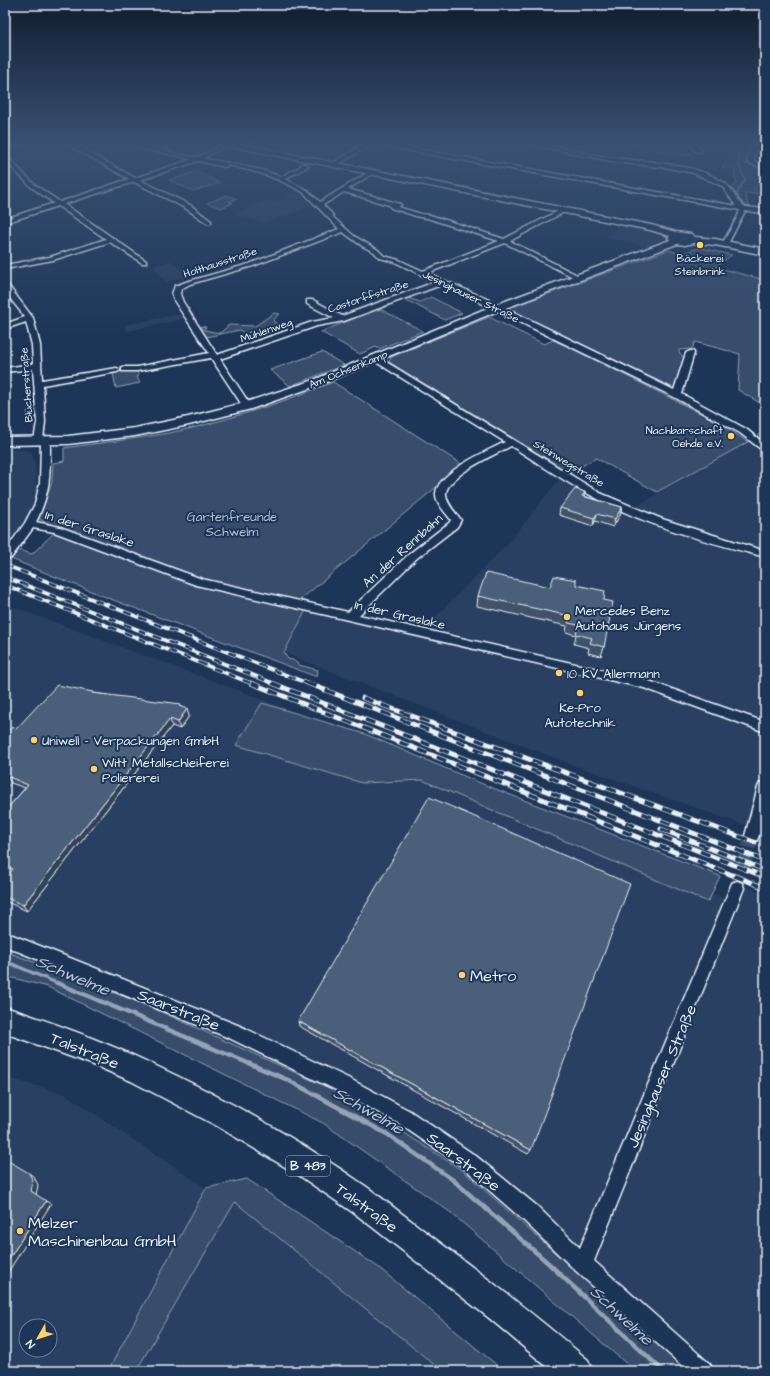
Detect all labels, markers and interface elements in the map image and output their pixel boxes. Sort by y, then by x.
marker: Bäckerei Steinbrink [695,240,705,250]
street label: Holthausstraße [181,243,259,281]
place label: Bäckerei Steinbrink [675,251,726,279]
street label: Jesinghauser Straße [420,267,522,327]
street label: Castorffstraße [326,276,410,317]
street label: Mühlenweg [238,315,295,347]
street label: Blücherstraße [16,347,37,423]
street label: Am Ochsenkamp [307,347,390,392]
place label: Nachbarschaft Oehde e.V. [646,423,724,451]
marker: Nachbarschaft Oehde e.V. [726,431,736,441]
street label: Steinwegstraße [530,436,607,491]
street label: In der Graslake [43,506,137,552]
park label: Gartenfreunde Schwelm [187,508,277,541]
street label: An der Rennbahn [359,510,447,592]
street label: In der Graslake [353,596,447,634]
place label: Mercedes Benz Autohaus Jürgens [575,602,682,636]
marker: Mercedes Benz Autohaus Jürgens [562,612,572,622]
place label: 10 KV Allermann [567,665,660,683]
marker: 10 KV Allermann [554,668,564,678]
marker: Ke-Pro Autotechnik [575,688,585,698]
place label: Ke-Pro Autotechnik [545,699,615,732]
place label: Uniwell - Verpackungen GmbH [42,732,219,751]
marker: Uniwell - Verpackungen GmbH [29,735,39,745]
place label: Witt Metallschleiferei Poliererei [102,754,229,787]
marker: Witt Metallschleiferei Poliererei [89,764,99,774]
water label: Schwelme [32,950,114,1003]
place label: Metro [470,965,516,987]
marker: Metro [457,970,467,980]
street label: Saarstraße [134,983,223,1037]
street label: Jesinghauser Straße [622,1001,703,1152]
street label: Talstraße [47,1027,123,1075]
water label: Schwelme [329,1081,409,1141]
street label: Saarstraße [422,1127,505,1197]
road number: B 483 [286,1156,330,1176]
street label: Talstraße [331,1178,402,1238]
place label: Melzer Maschinenbau GmbH [28,1212,177,1252]
marker: Melzer Maschinenbau GmbH [15,1226,25,1236]
water label: Schwelme [585,1280,659,1352]
north arrow [18,1318,58,1358]
text: N [23,1337,39,1351]

